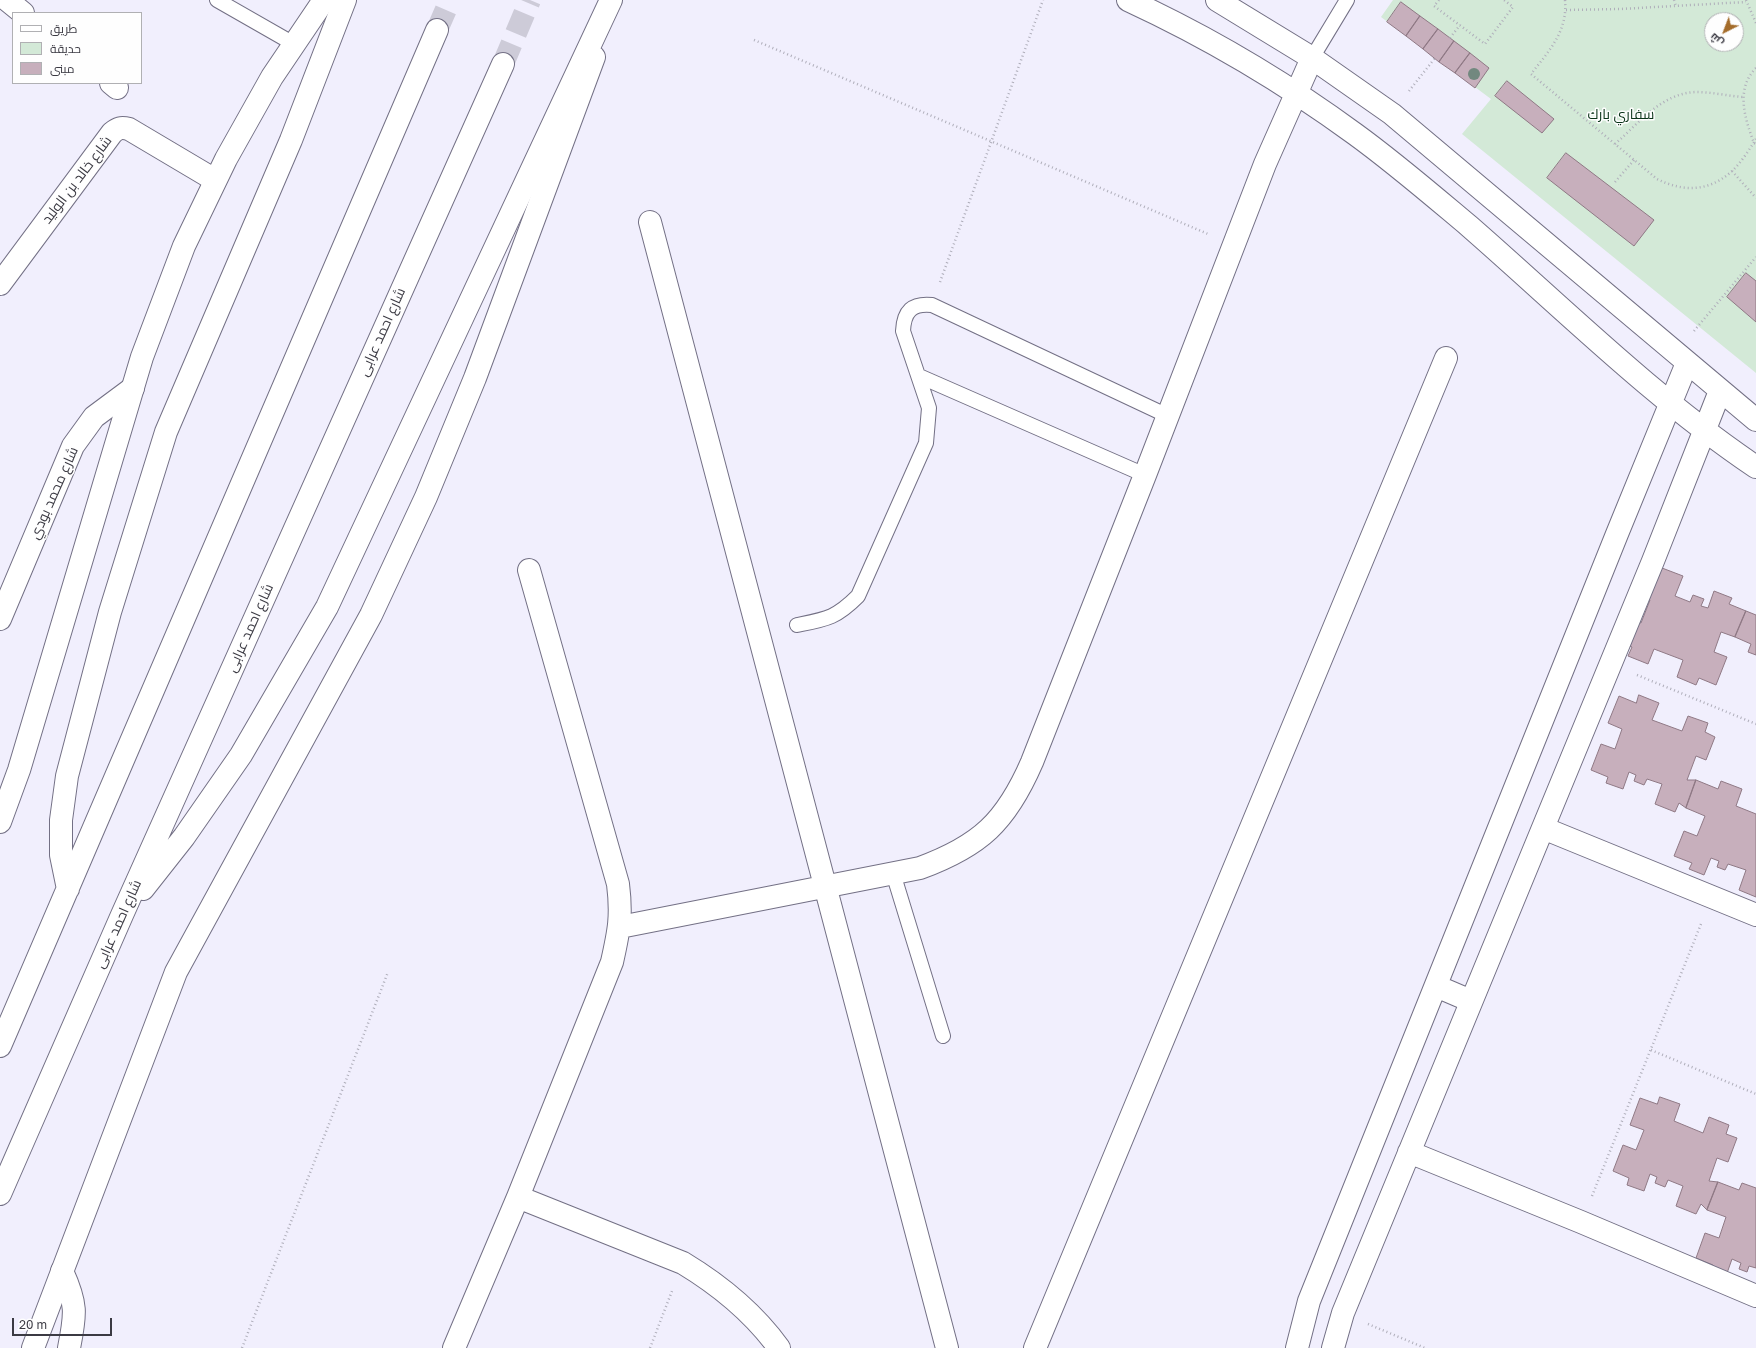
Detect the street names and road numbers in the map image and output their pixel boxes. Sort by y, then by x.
street label: شارع خالد بن الوليد [39,133,115,227]
street label: شارع احمد عرابى [355,285,409,379]
street label: شارع محمد بودي [26,444,82,542]
street label: شارع احمد عرابى [223,581,277,675]
street label: شارع احمد عرابى [91,877,145,971]

